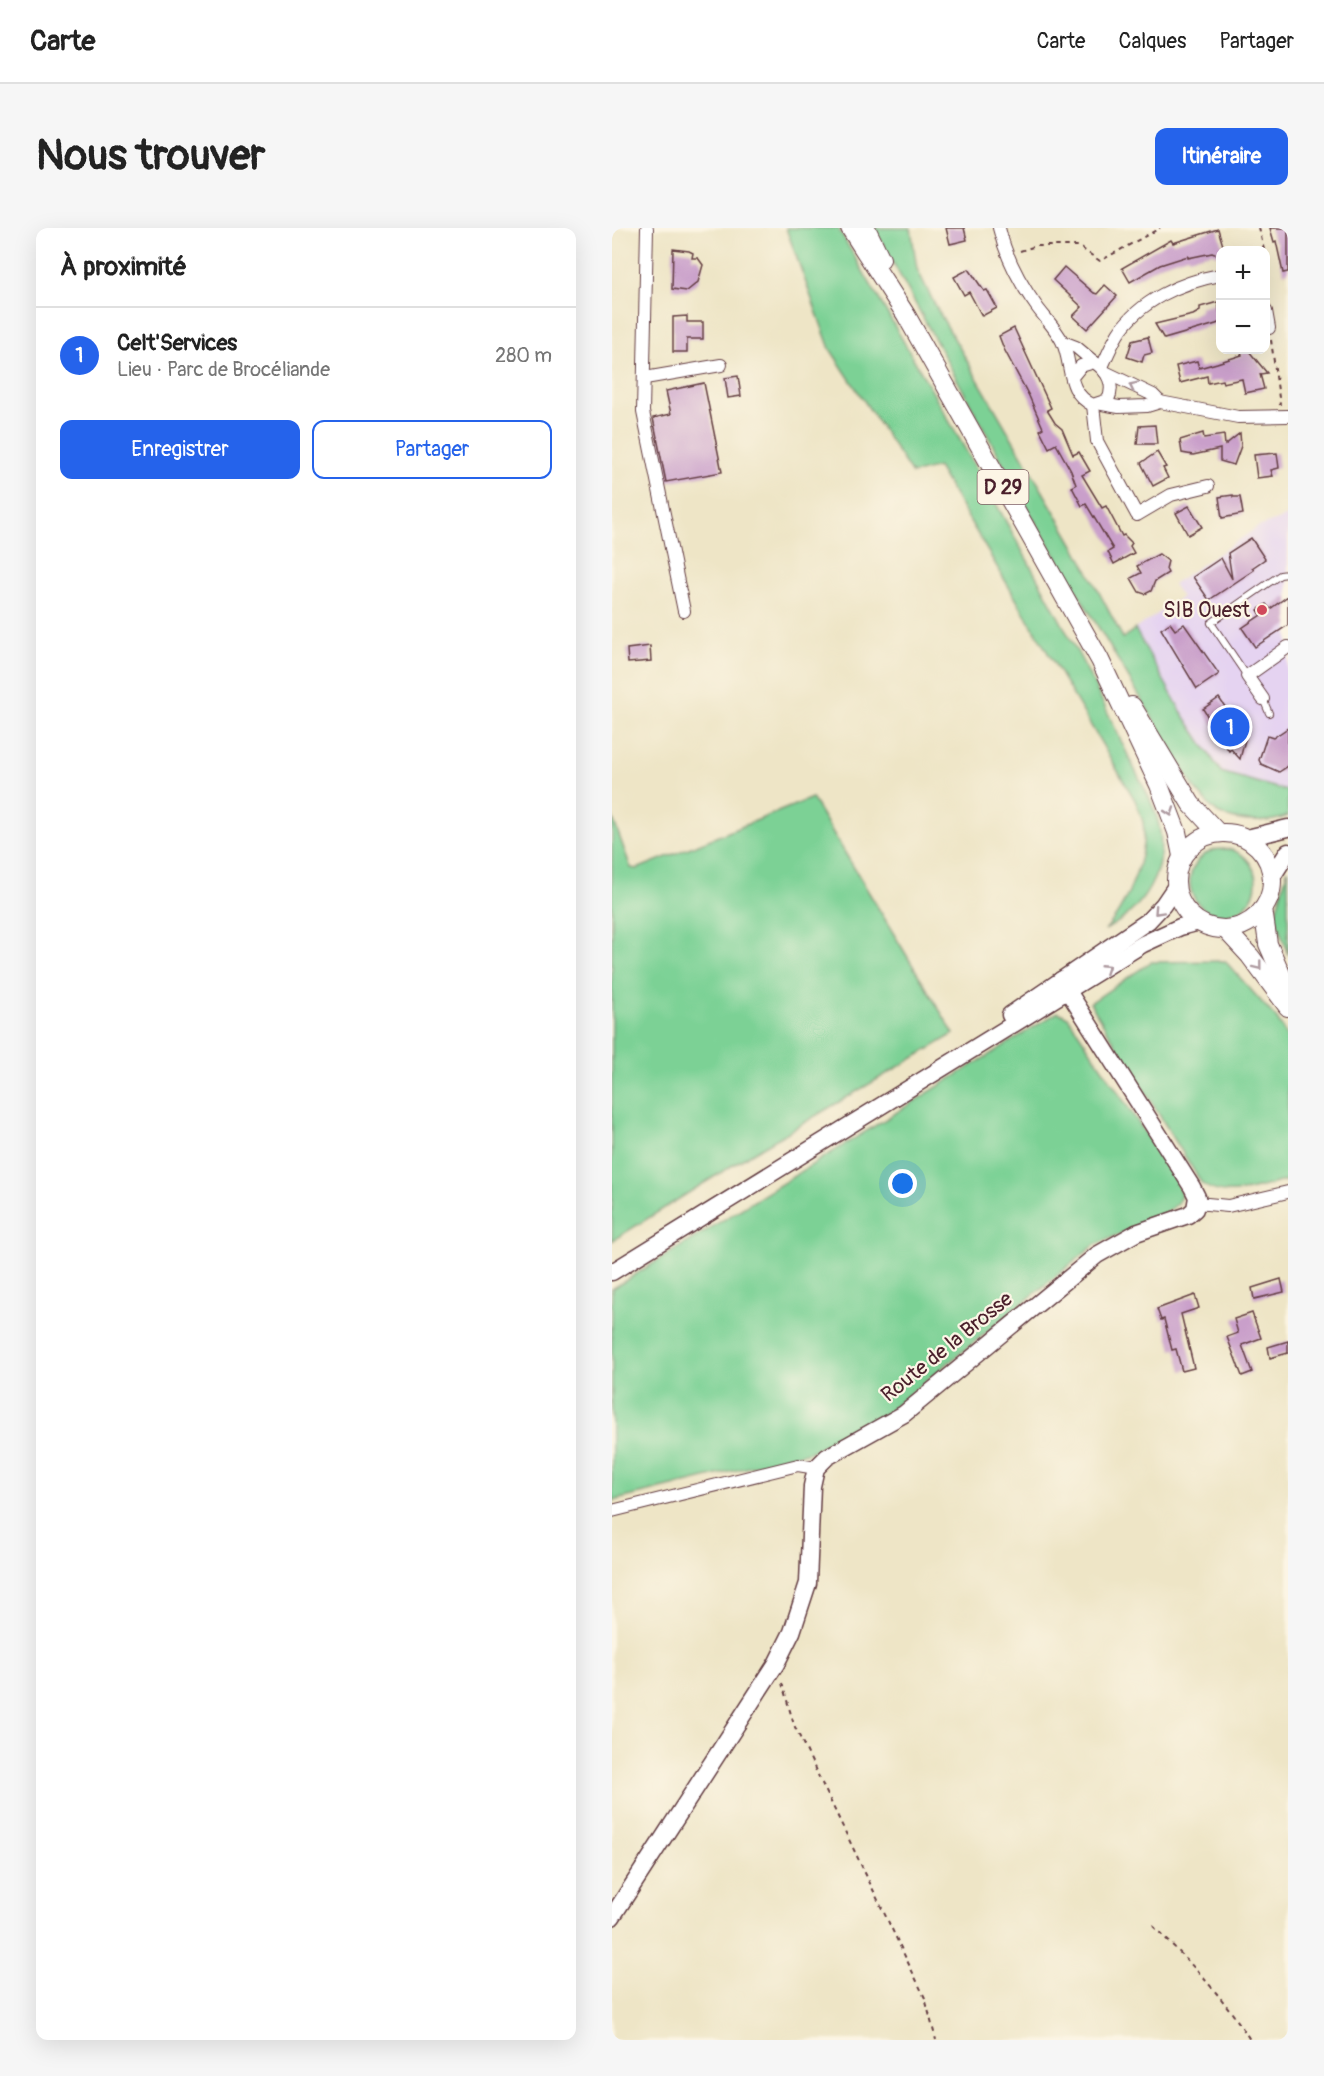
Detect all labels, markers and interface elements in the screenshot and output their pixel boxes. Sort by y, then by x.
text: Carte [30,24,95,59]
text: Carte [1036,28,1085,55]
text: Calques [1118,28,1186,55]
text: Partager [1219,28,1294,55]
button: Itinéraire [1155,128,1288,185]
text: Nous trouver [36,130,265,182]
map controls [1216,246,1270,354]
button: + [1216,246,1270,300]
text: À proximité [60,251,187,283]
button: − [1216,300,1270,354]
text: Celt'Services [117,329,237,357]
text: 1 [76,343,83,368]
text: 280 m [495,343,552,368]
text: Lieu · Parc de Brocéliande [117,357,330,382]
one-way arrow [1129,381,1140,393]
button: Enregistrer [60,420,300,479]
button: Partager [312,420,552,479]
road number: D 29 [978,470,1028,504]
place label: SIB Ouest [1163,597,1251,624]
marker: SIB Ouest [1255,603,1269,617]
pin: 1 [1210,704,1250,750]
one-way arrow [1162,806,1175,817]
one-way arrow [1154,904,1165,915]
one-way arrow [1251,960,1262,971]
one-way arrow [1100,963,1110,975]
your location [888,1169,917,1198]
street label: Route de la Brosse [876,1285,1019,1408]

